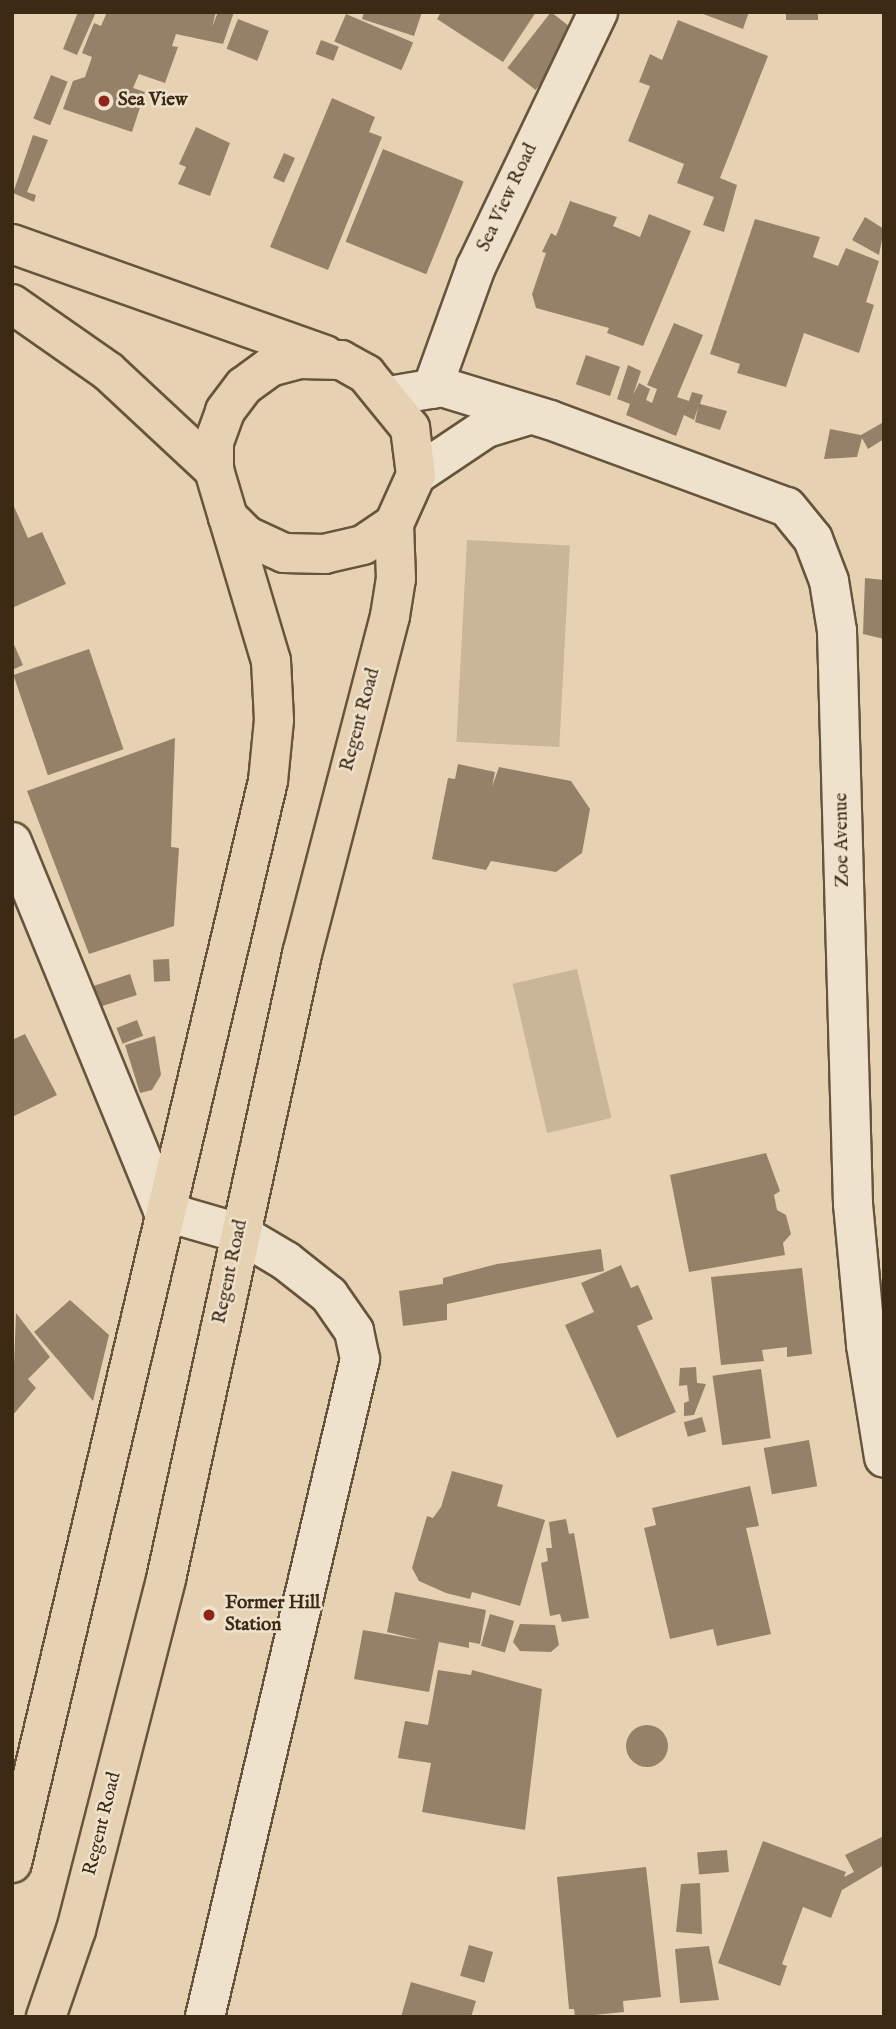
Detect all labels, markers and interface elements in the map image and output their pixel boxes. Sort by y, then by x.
place label: Sea View [118,90,187,112]
marker: Sea View [96,93,112,109]
street label: Sea View Road [473,140,543,256]
street label: Regent Road [336,666,386,774]
street label: Zoe Avenue [831,793,855,887]
street label: Regent Road [209,1218,253,1326]
place label: Former Hill Station [225,1593,320,1637]
marker: Former Hill Station [199,1605,219,1625]
street label: Regent Road [79,1770,127,1878]

